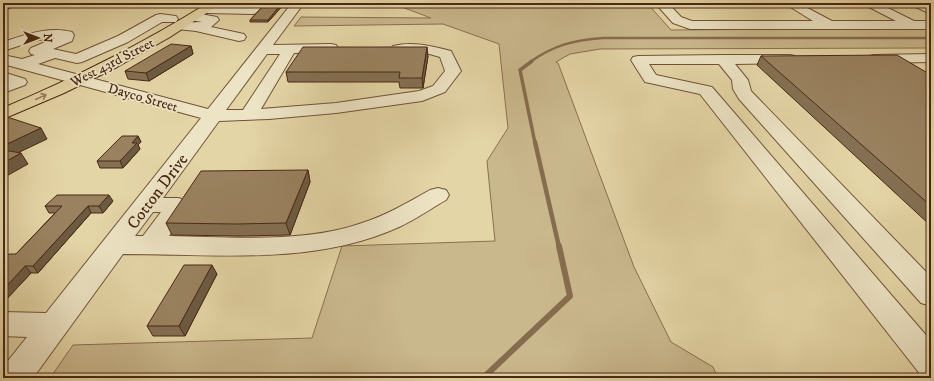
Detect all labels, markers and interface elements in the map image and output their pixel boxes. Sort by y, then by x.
north arrow [18,18,58,58]
text: N [40,33,54,43]
street label: West 43rd Street [67,34,158,92]
street label: Dayco Street [106,79,180,117]
one-way arrow [35,93,47,100]
street label: Cotton Drive [122,149,193,234]

